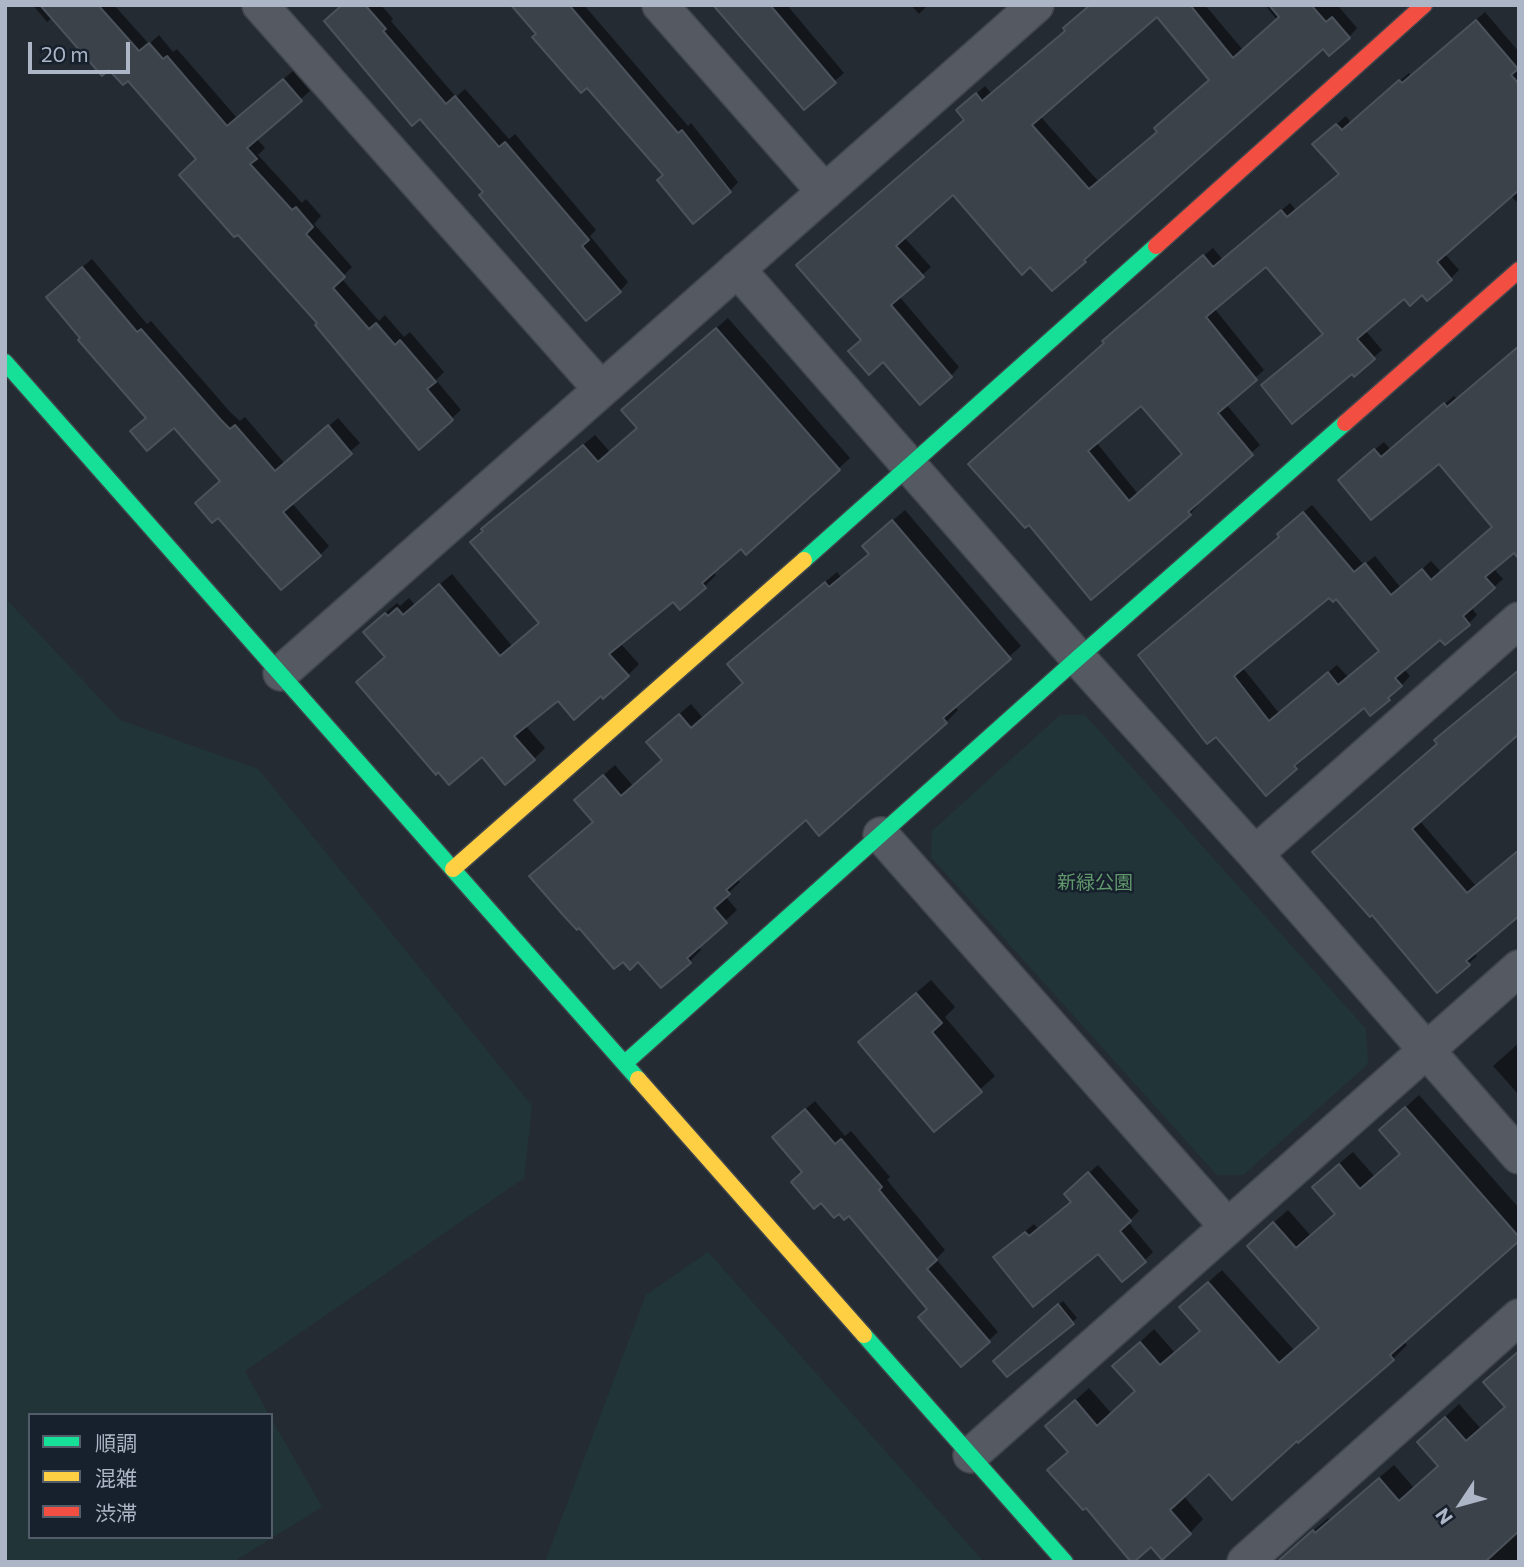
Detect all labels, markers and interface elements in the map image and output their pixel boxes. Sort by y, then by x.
scale bar [32,28,133,72]
text: 20 m [41,41,89,66]
park label: 新緑公園 [1057,872,1133,894]
legend [28,1413,273,1539]
text: 順調 [95,1430,137,1455]
text: 混雑 [95,1465,137,1490]
north arrow [1426,1469,1496,1539]
text: 渋滞 [95,1500,137,1525]
text: N [1430,1504,1457,1529]

